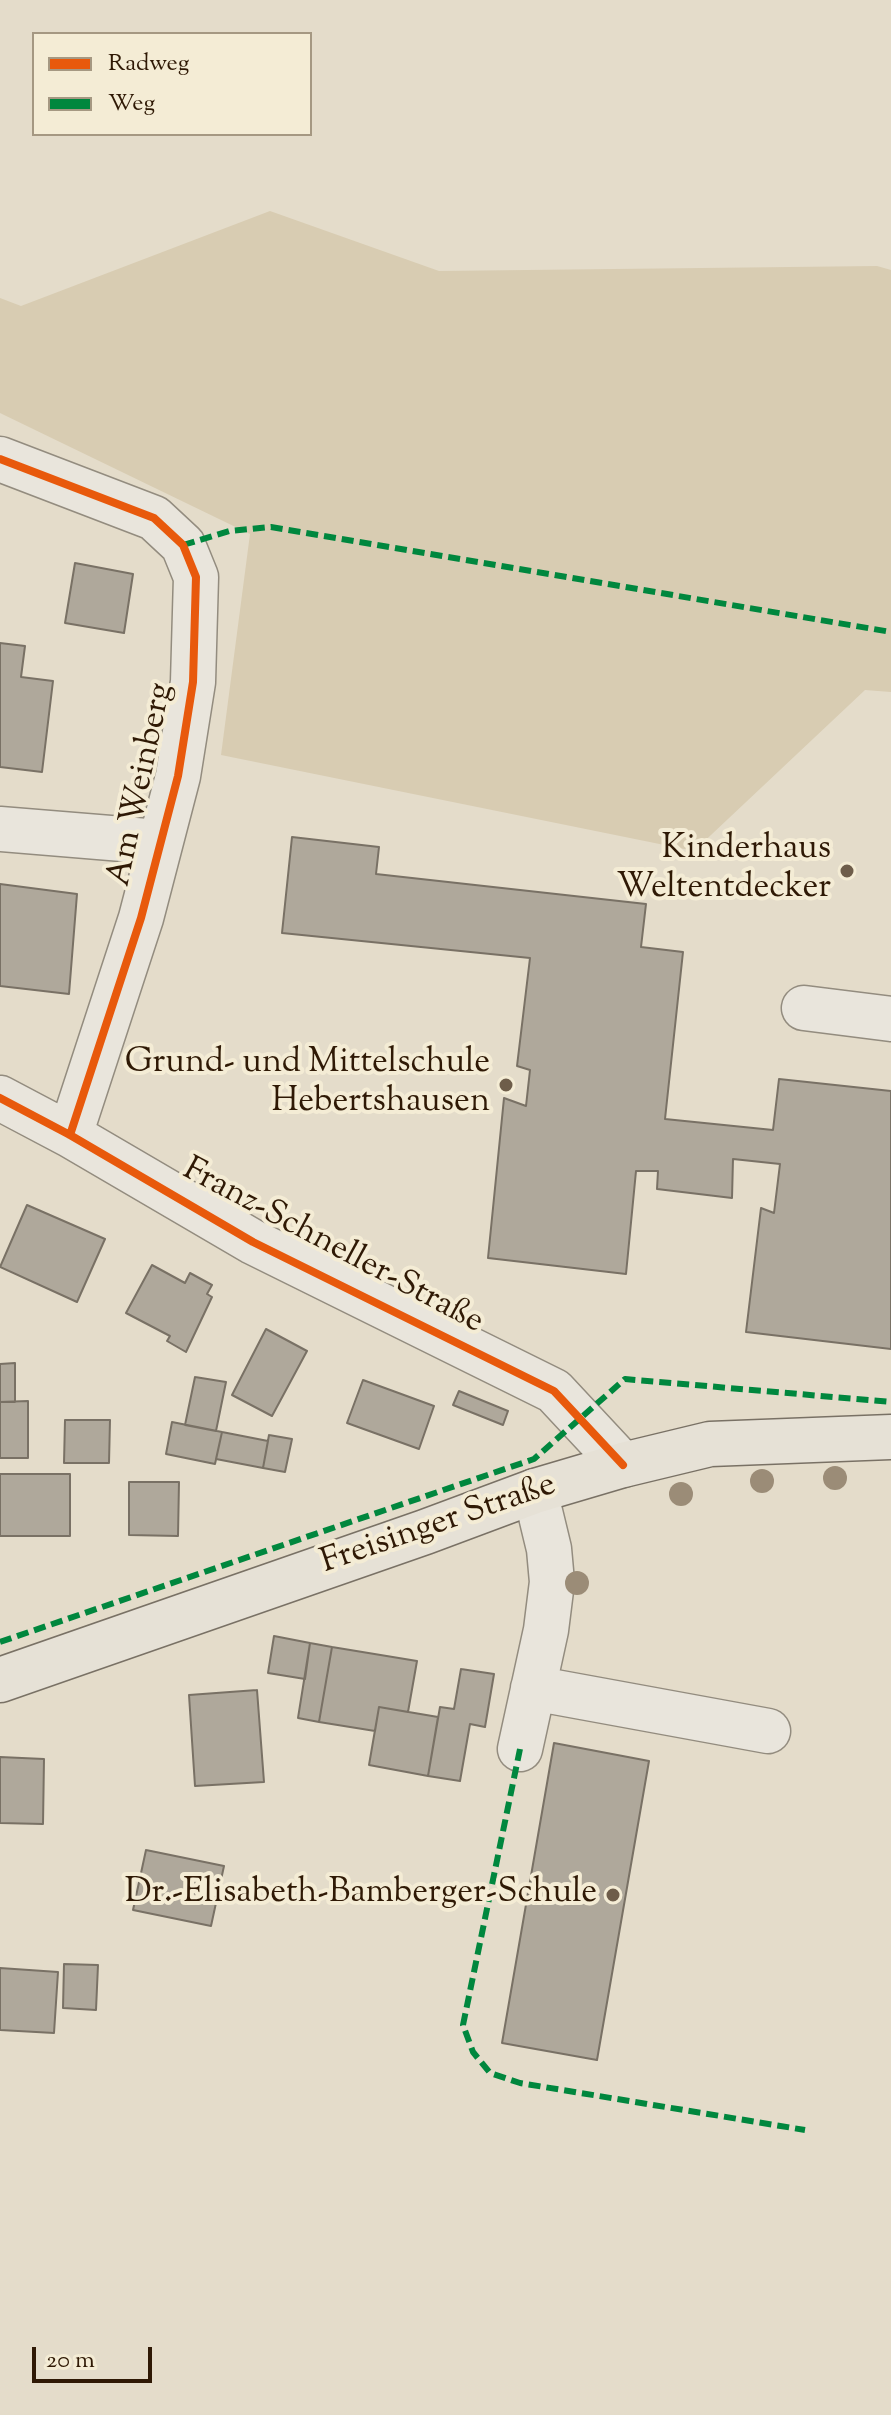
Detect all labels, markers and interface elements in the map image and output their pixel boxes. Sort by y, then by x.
legend [32,32,312,136]
text: Radweg [108,47,189,81]
text: Weg [108,87,155,121]
street label: Am Weinberg [102,680,184,890]
place label: Kinderhaus Weltentdecker [616,831,831,910]
marker: Kinderhaus Weltentdecker [838,862,856,880]
place label: Grund- und Mittelschule Hebertshausen [125,1045,490,1124]
marker: Grund- und Mittelschule Hebertshausen [497,1076,515,1094]
street label: Franz-Schneller-Straße [175,1151,489,1345]
street label: Freisinger Straße [316,1467,562,1585]
place label: Dr.-Elisabeth-Bamberger-Schule [125,1875,597,1915]
marker: Dr.-Elisabeth-Bamberger-Schule [604,1886,622,1904]
scale bar [36,2331,156,2381]
text: 20 m [46,2344,95,2378]

